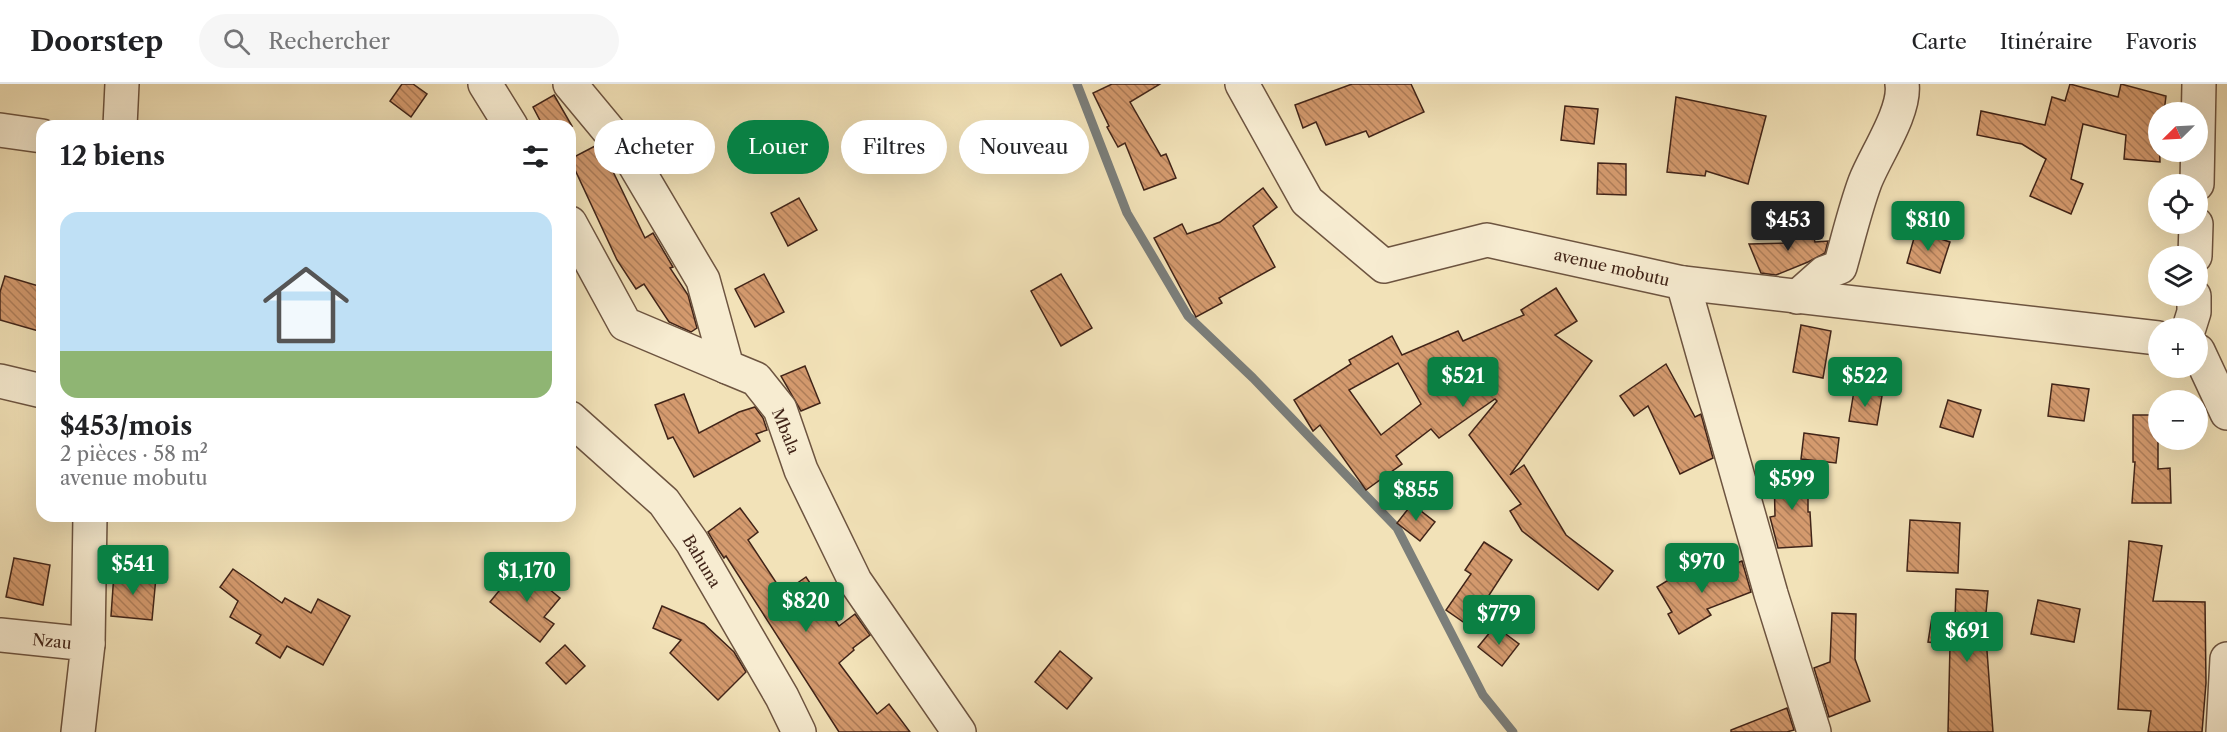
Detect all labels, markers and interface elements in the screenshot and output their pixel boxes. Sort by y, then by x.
search box [199,14,619,68]
text: Doorstep [30,24,163,58]
icon: search [220,25,253,58]
text: Rechercher [268,28,390,55]
text: Carte [1911,29,1967,54]
text: Itinéraire [2000,29,2093,54]
text: Favoris [2126,29,2197,54]
north arrow [2148,102,2208,162]
map controls [2148,102,2208,450]
chip: Acheter [594,120,715,174]
chip: Louer [727,120,829,174]
chip: Filtres [841,120,947,174]
chip: Nouveau [959,120,1089,174]
text: 12 biens [60,140,165,172]
icon: filters [519,140,552,173]
button: locate [2148,174,2208,234]
pin: $453 [1752,201,1824,252]
pin: $810 [1892,201,1964,252]
text: $453 [1765,208,1811,232]
text: $810 [1905,208,1951,232]
street label: avenue mobutu [1552,244,1672,290]
button: layers [2148,246,2208,306]
icon: home [252,251,360,359]
button: + [2148,318,2208,378]
pin: $521 [1427,357,1499,408]
pin: $522 [1829,357,1901,408]
text: $521 [1441,364,1485,388]
text: $522 [1842,364,1888,388]
button: − [2148,390,2208,450]
street label: Mbala [768,405,804,457]
text: $453/mois [60,410,192,442]
text: 2 pièces · 58 m² [60,442,208,466]
pin: $599 [1756,460,1828,511]
text: avenue mobutu [60,466,208,490]
text: $599 [1769,467,1815,491]
pin: $855 [1380,471,1452,522]
text: $855 [1393,478,1439,502]
street label: Bahuna [679,531,726,591]
pin: $970 [1666,543,1738,594]
pin: $541 [97,545,169,596]
text: $970 [1679,550,1725,574]
text: $541 [111,552,155,576]
pin: $1,170 [478,552,576,603]
text: $1,170 [498,559,556,583]
pin: $820 [770,582,842,633]
text: $820 [782,589,830,613]
pin: $779 [1463,595,1535,646]
text: $779 [1477,602,1521,626]
pin: $691 [1931,612,2003,663]
text: $691 [1945,619,1989,643]
street label: Nzau [31,629,73,653]

